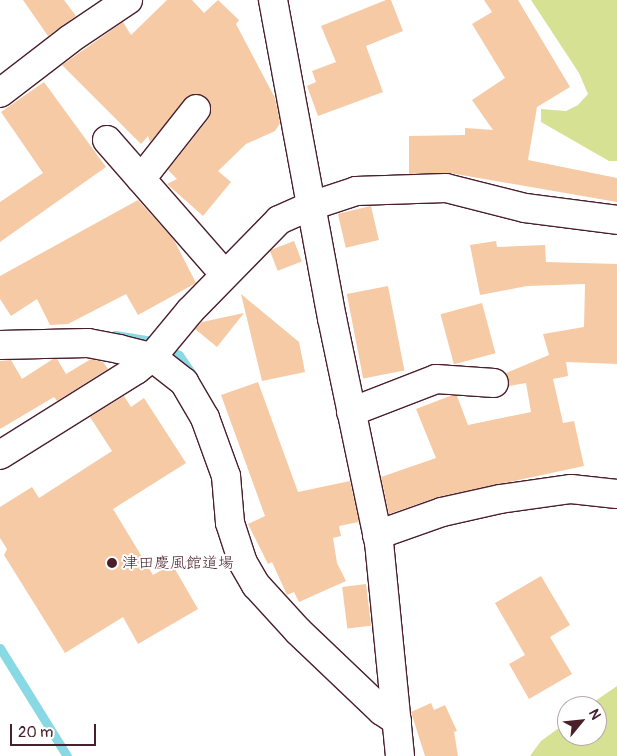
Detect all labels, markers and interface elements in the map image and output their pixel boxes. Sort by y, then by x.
place label: 津田慶風館道場 [122,553,234,573]
marker: 津田慶風館道場 [106,557,118,569]
north arrow [557,696,607,746]
text: N [585,706,605,722]
scale bar [12,714,99,746]
text: 20 m [18,723,53,742]

